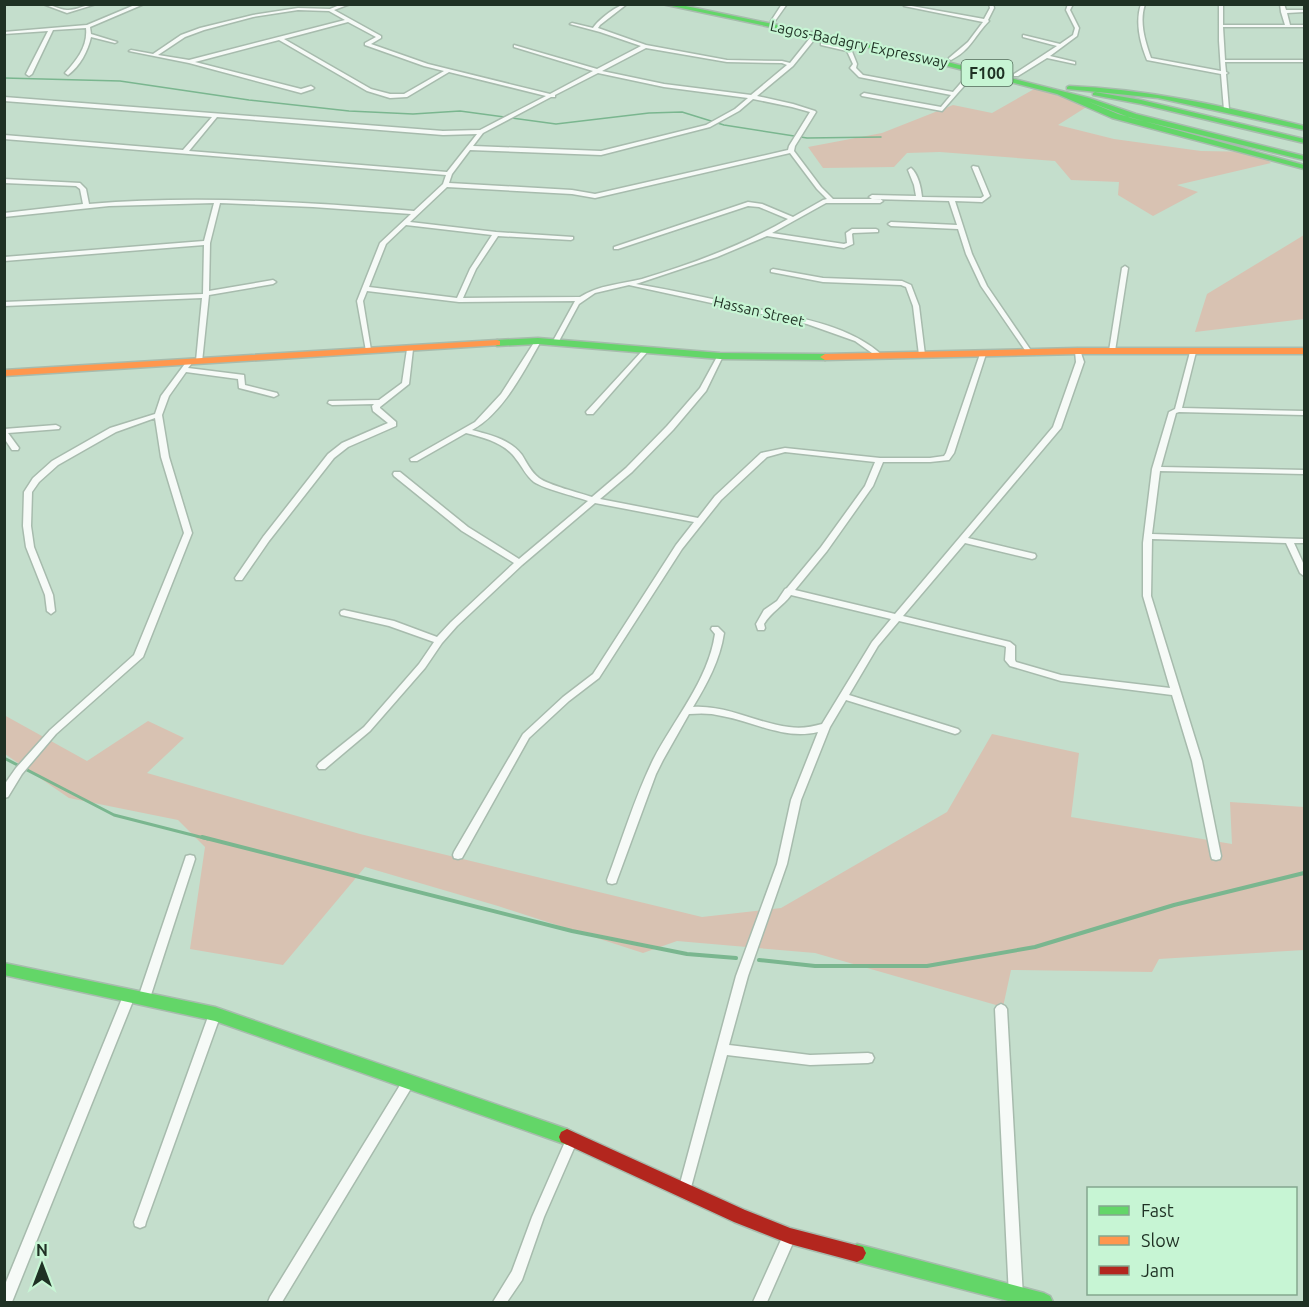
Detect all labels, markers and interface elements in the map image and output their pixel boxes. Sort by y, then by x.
street label: Lagos-Badagry Expressway [769,17,949,71]
road number: F100 [962,60,1012,86]
street label: Hassan Street [712,292,806,330]
legend [1087,1187,1297,1295]
text: Fast [1141,1200,1174,1220]
text: Slow [1141,1230,1180,1250]
north arrow [12,1235,72,1295]
text: N [36,1241,48,1259]
text: Jam [1141,1260,1175,1280]

